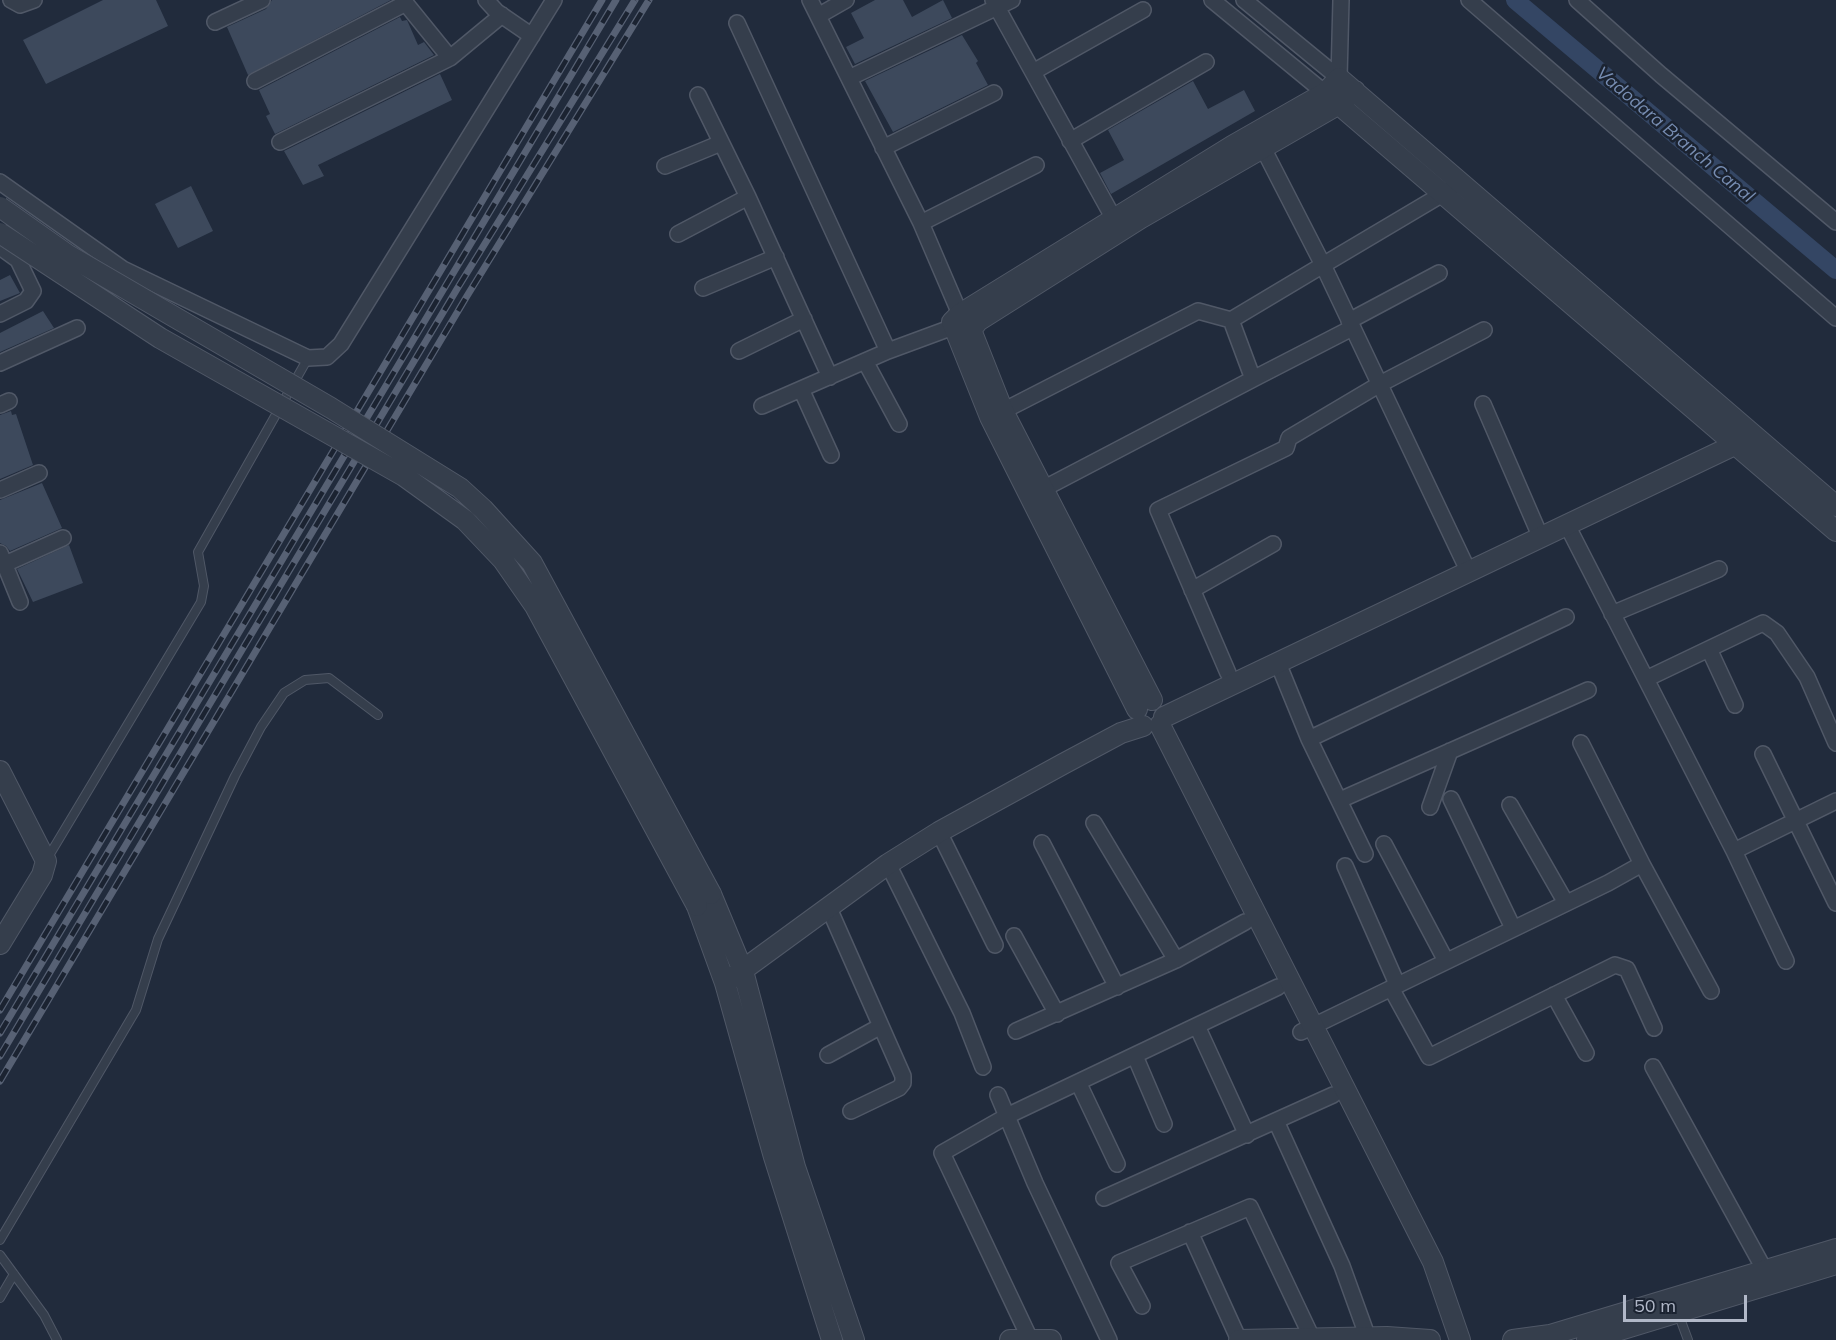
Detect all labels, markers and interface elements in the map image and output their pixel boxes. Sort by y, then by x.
water label: Vadodara Branch Canal [1592,63,1758,207]
scale bar [1626,1283,1750,1321]
text: 50 m [1634,1294,1676,1317]

